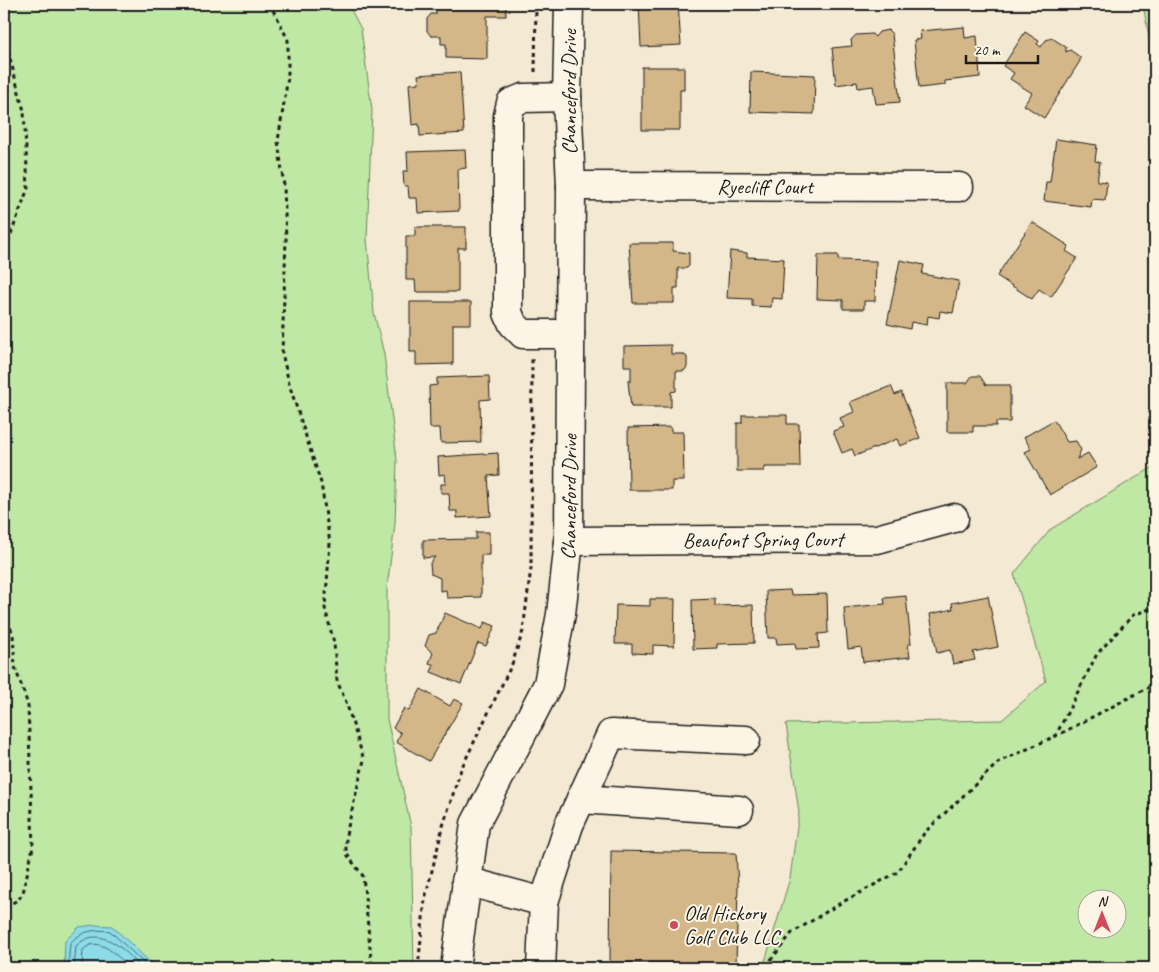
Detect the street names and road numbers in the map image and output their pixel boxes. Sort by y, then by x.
street label: Chanceford Drive [556,28,582,155]
street label: Ryecliff Court [717,173,815,200]
street label: Chanceford Drive [554,433,583,561]
street label: Beaufont Spring Court [683,526,846,553]

